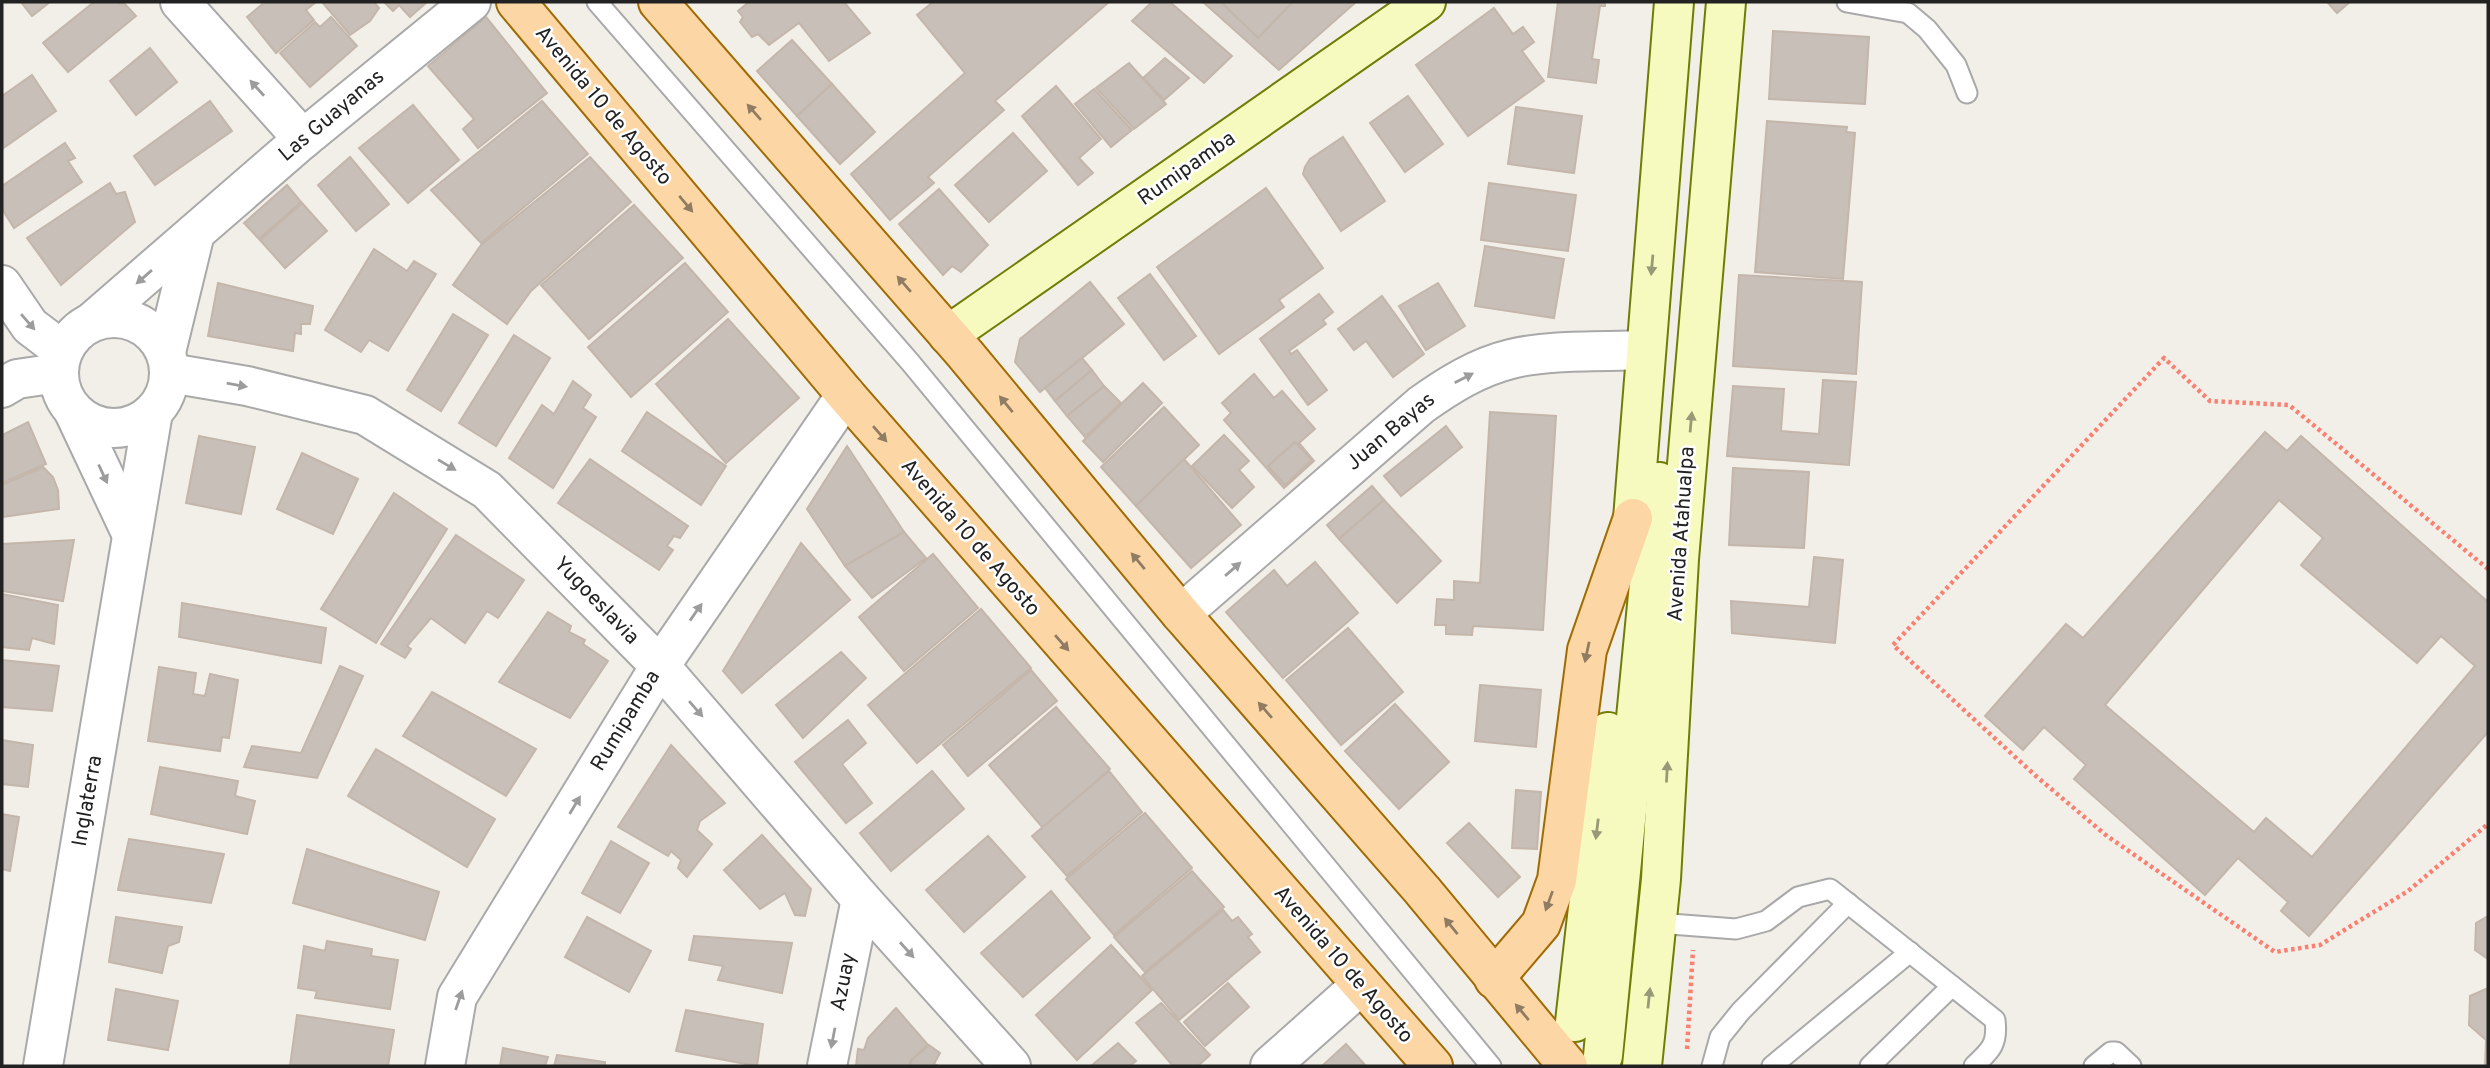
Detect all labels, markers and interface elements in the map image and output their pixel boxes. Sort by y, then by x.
street label: Avenida 10 de Agosto [528,21,678,191]
street label: Las Guayanas [274,64,390,168]
one-way arrow [249,79,265,97]
one-way arrow [747,104,762,121]
street label: Rumipamba [1133,125,1241,213]
one-way arrow [678,196,693,213]
one-way arrow [1646,254,1657,276]
one-way arrow [135,269,153,285]
one-way arrow [896,276,912,293]
one-way arrow [21,313,36,331]
one-way arrow [1454,372,1474,383]
one-way arrow [226,379,248,390]
street label: Juan Bayas [1341,387,1441,477]
one-way arrow [999,395,1014,412]
one-way arrow [1685,411,1696,433]
one-way arrow [872,426,887,443]
street label: Avenida Atahualpa [1662,445,1702,623]
street label: Avenida 10 de Agosto [894,454,1046,622]
one-way arrow [437,459,456,472]
one-way arrow [98,464,109,484]
street label: Yugoeslavia [547,551,645,651]
one-way arrow [1131,553,1146,570]
one-way arrow [1224,561,1242,577]
one-way arrow [689,603,703,621]
one-way arrow [1054,634,1070,652]
one-way arrow [1582,641,1593,663]
street label: Rumipamba [585,666,667,776]
one-way arrow [688,700,704,718]
one-way arrow [1257,701,1273,719]
street label: Inglaterra [67,753,109,849]
one-way arrow [1662,760,1673,782]
one-way arrow [568,795,581,814]
one-way arrow [1591,819,1602,841]
street label: Avenida 10 de Agosto [1267,881,1419,1049]
one-way arrow [1544,890,1555,911]
one-way arrow [1443,917,1458,935]
one-way arrow [899,941,914,958]
street label: Azuay [825,950,863,1014]
one-way arrow [1644,987,1655,1009]
one-way arrow [454,989,465,1010]
one-way arrow [1515,1004,1530,1021]
one-way arrow [827,1027,838,1049]

